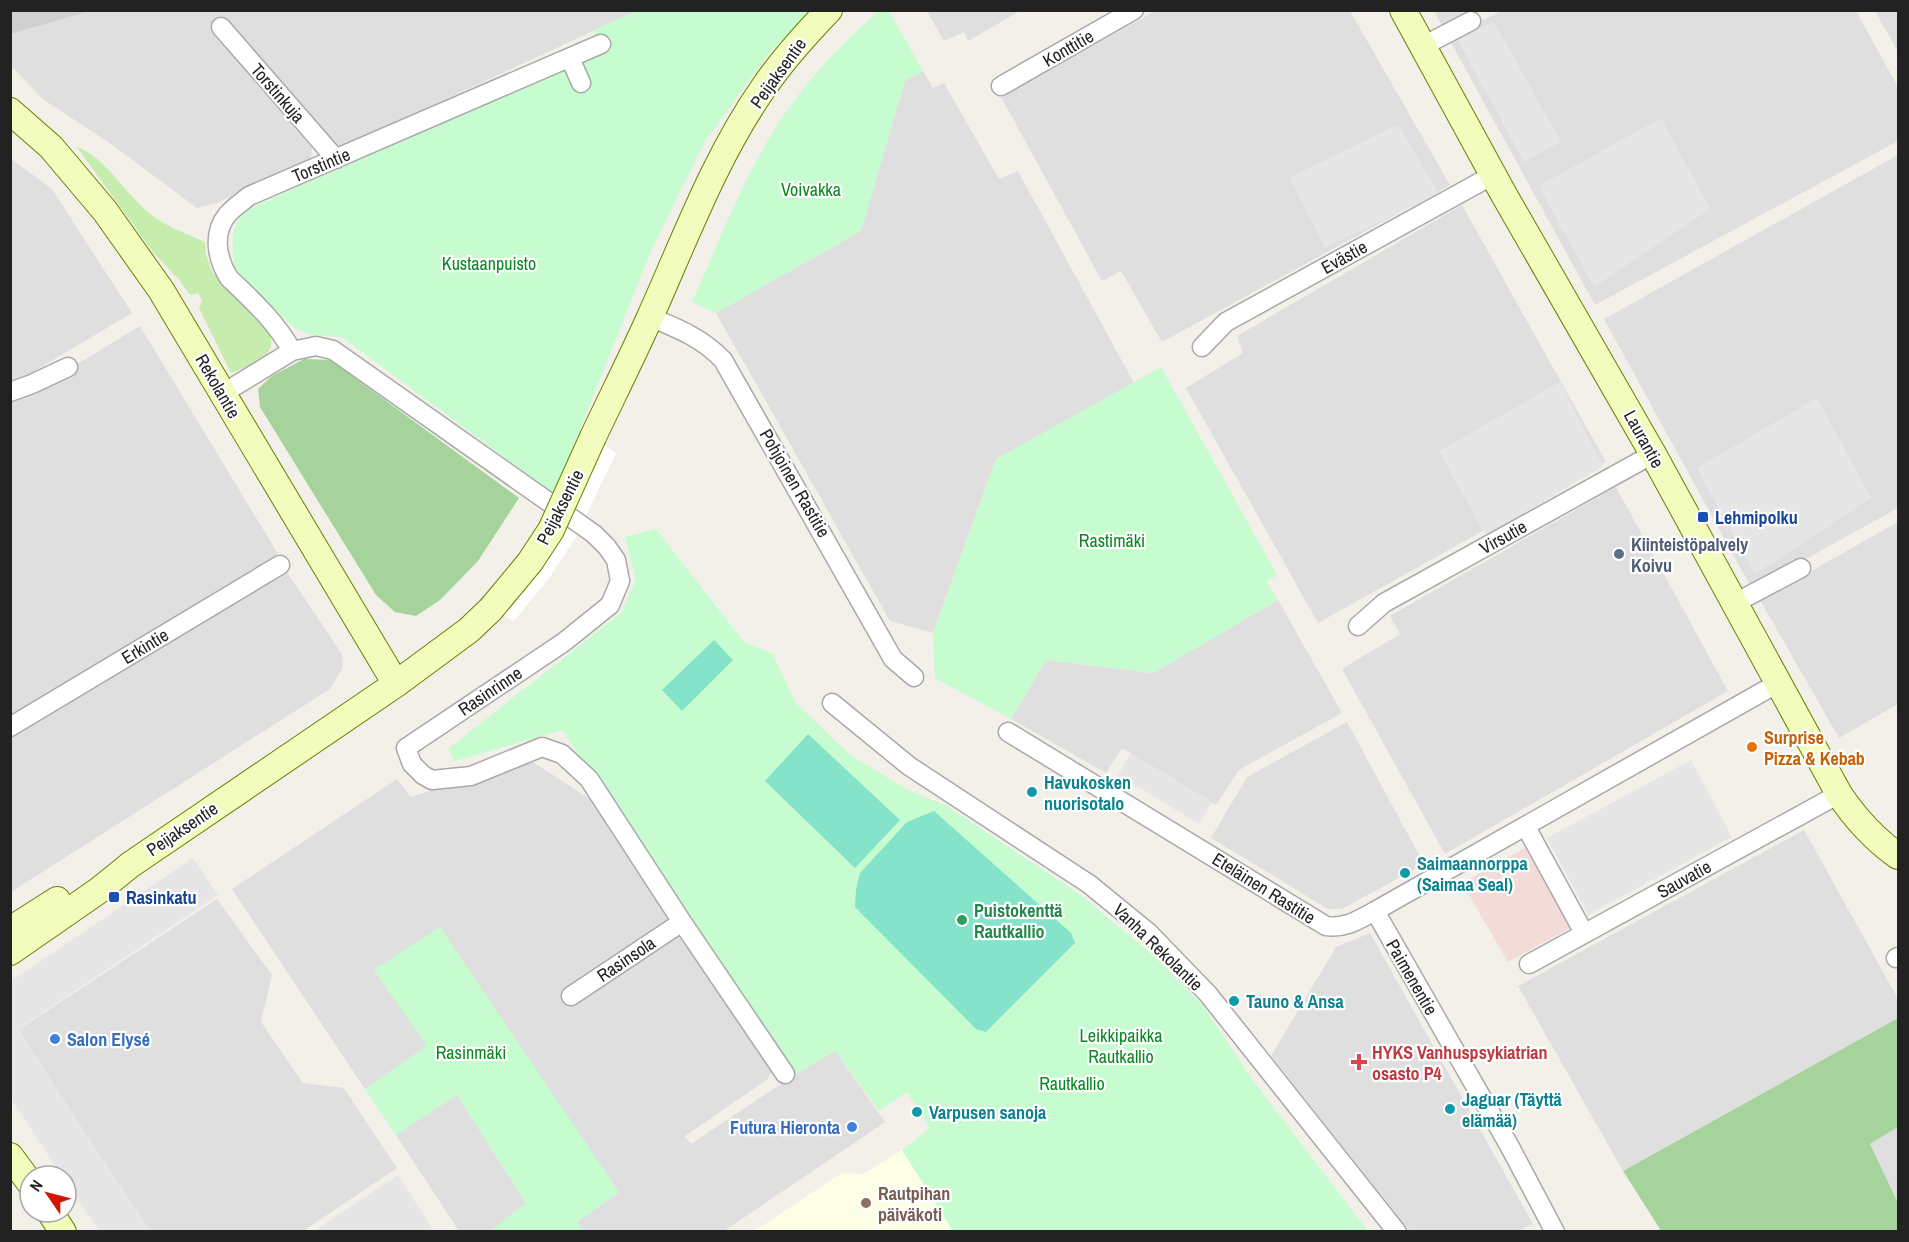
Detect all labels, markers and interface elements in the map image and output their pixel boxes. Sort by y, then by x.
street label: Konttitie [1038,23,1098,73]
street label: Peijaksentie [744,33,812,113]
street label: Torstinkuja [245,58,311,128]
street label: Torstintie [288,142,354,188]
park label: Voivakka [781,177,841,202]
street label: Evästie [1316,234,1372,280]
park label: Kustaanpuisto [442,251,536,276]
street label: Rekolantie [190,349,246,423]
street label: Laurantie [1618,406,1670,472]
street label: Pohjoinen Rastitie [754,424,836,542]
street label: Peijaksentie [530,465,590,549]
place label: Lehmipolku [1715,505,1798,530]
marker: Lehmipolku [1696,510,1710,524]
street label: Virsutie [1475,514,1531,560]
park label: Rastimäki [1079,528,1145,553]
place label: Kiinteistöpalvely Koivu [1631,532,1749,578]
marker: Kiinteistöpalvely Koivu [1612,547,1626,561]
street label: Erkintie [117,622,173,670]
street label: Rasinrinne [453,660,527,722]
place label: Surprise Pizza & Kebab [1764,725,1865,771]
marker: Surprise Pizza & Kebab [1745,740,1759,754]
place label: Havukosken nuorisotalo [1044,770,1131,816]
marker: Havukosken nuorisotalo [1025,785,1039,799]
street label: Peijaksentie [141,796,223,862]
street label: Eteläinen Rastitie [1208,846,1320,930]
place label: Saimaannorppa (Saimaa Seal) [1417,851,1529,897]
street label: Sauvatie [1652,854,1716,904]
marker: Saimaannorppa (Saimaa Seal) [1398,866,1412,880]
place label: Rasinkatu [126,885,197,910]
marker: Rasinkatu [107,890,121,904]
place label: Puistokenttä Rautkallio [974,898,1063,944]
street label: Vanha Rekolantie [1107,898,1209,996]
marker: Puistokenttä Rautkallio [955,913,969,927]
street label: Rasinsola [592,930,660,988]
street label: Paimenentie [1380,935,1444,1019]
place label: Tauno & Ansa [1246,989,1344,1014]
marker: Tauno & Ansa [1227,994,1241,1008]
park label: Leikkipaikka Rautkallio [1080,1023,1162,1069]
place label: Salon Elysé [67,1027,150,1052]
marker: Salon Elysé [48,1032,62,1046]
park label: Rasinmäki [436,1040,506,1065]
place label: HYKS Vanhuspsykiatrian osasto P4 [1372,1040,1548,1086]
marker: HYKS Vanhuspsykiatrian osasto P4 [1350,1053,1368,1071]
park label: Rautkallio [1039,1071,1105,1096]
place label: Jaguar (Täyttä elämää) [1462,1087,1563,1133]
place label: Varpusen sanoja [929,1100,1047,1125]
marker: Jaguar (Täyttä elämää) [1443,1102,1457,1116]
marker: Varpusen sanoja [910,1105,924,1119]
place label: Futura Hieronta [730,1115,841,1140]
marker: Futura Hieronta [845,1120,859,1134]
north arrow [18,1164,78,1224]
text: N [24,1175,47,1196]
place label: Rautpihan päiväkoti [878,1181,950,1227]
marker: Rautpihan päiväkoti [859,1196,873,1210]

